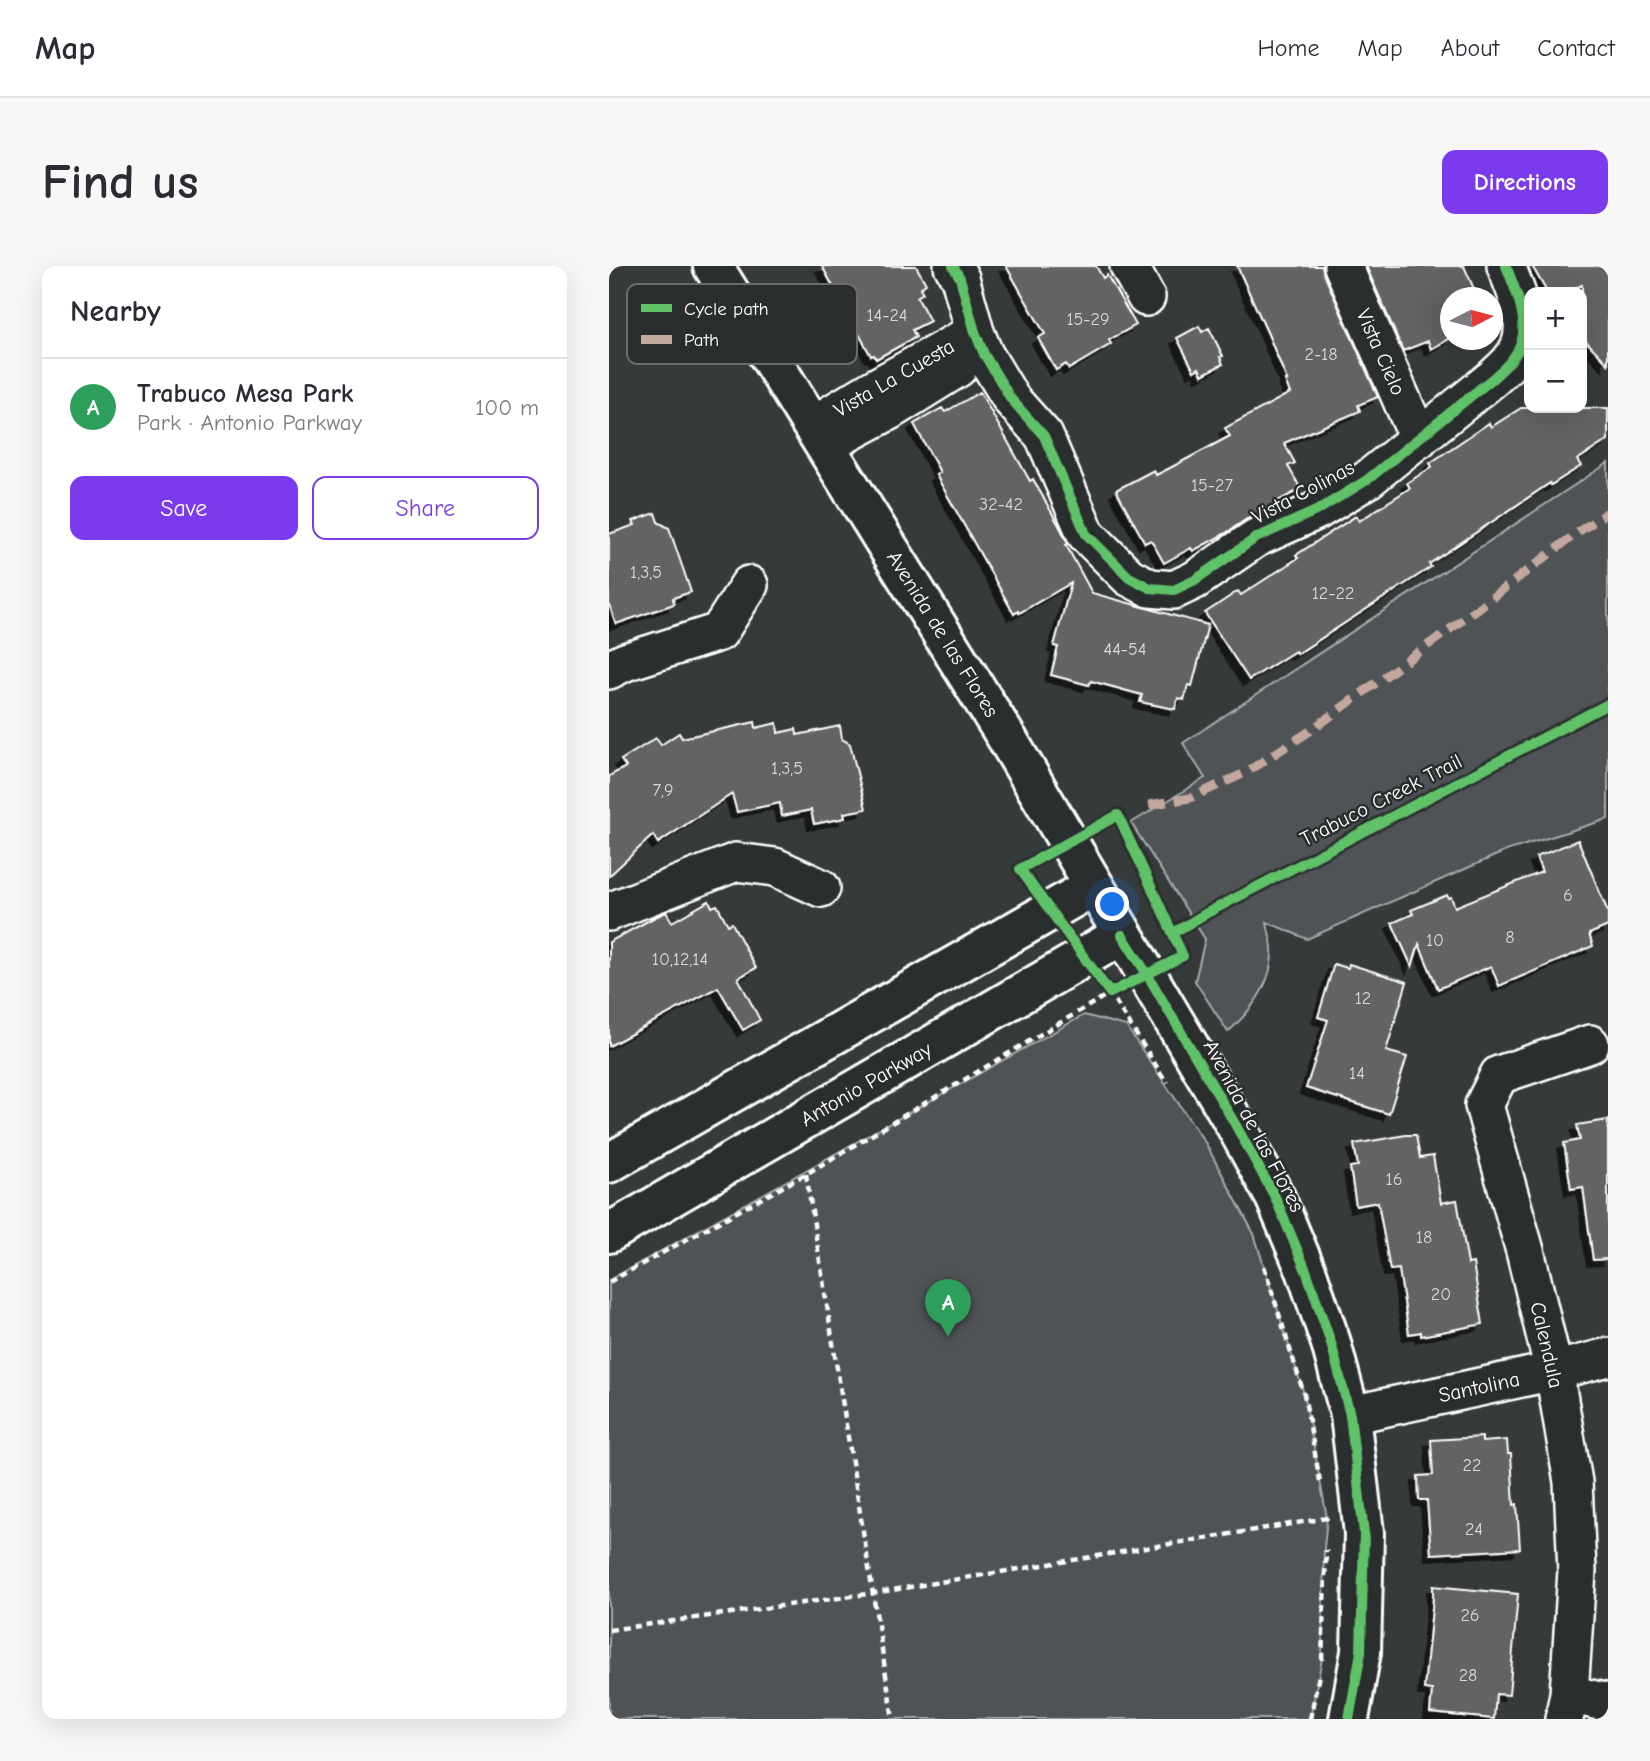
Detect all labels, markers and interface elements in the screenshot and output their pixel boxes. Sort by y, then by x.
text: Map [35,29,96,67]
text: Home [1258,34,1319,62]
text: Map [1357,34,1403,62]
text: About [1441,34,1499,62]
text: Contact [1537,34,1615,62]
button: Directions [1442,150,1608,214]
text: Find us [42,154,198,210]
legend [627,284,857,364]
north arrow [1440,287,1503,350]
map controls [1524,287,1587,413]
button: + [1524,287,1587,350]
text: Nearby [70,294,161,329]
text: Cycle path [684,298,769,320]
house number: 14-24 [866,305,908,326]
street label: Vista Cielo [1351,305,1411,399]
house number: 15-29 [1066,309,1110,330]
text: Path [684,329,719,351]
street label: Vista La Cuesta [829,334,959,422]
house number: 2-18 [1304,344,1338,365]
button: − [1524,350,1587,413]
text: Trabuco Mesa Park [137,379,354,409]
text: A [87,394,99,421]
text: 100 m [475,394,539,421]
text: Park · Antonio Parkway [137,409,362,436]
street label: Vista Colinas [1248,455,1358,529]
house number: 15-27 [1191,475,1233,496]
button: Save [70,476,298,540]
button: Share [312,476,539,540]
house number: 32-42 [979,494,1023,515]
street label: Avenida de las Flores [882,547,1004,721]
house number: 1,3,5 [630,562,662,583]
house number: 12-22 [1312,583,1354,604]
house number: 44-54 [1103,639,1147,660]
street label: Trabuco Creek Trail [1296,749,1466,851]
house number: 1,3,5 [771,758,803,779]
house number: 7,9 [652,780,674,801]
house number: 6 [1563,885,1573,906]
your location [1095,887,1129,921]
house number: 8 [1505,927,1515,948]
house number: 10 [1426,930,1444,951]
house number: 10,12,14 [652,949,708,970]
house number: 12 [1355,988,1371,1009]
street label: Antonio Parkway [796,1036,936,1131]
street label: Avenida de las Flores [1198,1036,1310,1216]
house number: 14 [1349,1063,1365,1084]
house number: 16 [1386,1169,1402,1190]
house number: 18 [1416,1227,1432,1248]
pin: A [925,1279,971,1337]
house number: 20 [1431,1284,1451,1305]
street label: Calendula [1525,1300,1569,1390]
street label: Santolina [1436,1367,1522,1407]
house number: 22 [1463,1455,1481,1476]
house number: 24 [1465,1519,1483,1540]
house number: 26 [1460,1605,1480,1626]
house number: 28 [1459,1665,1477,1686]

